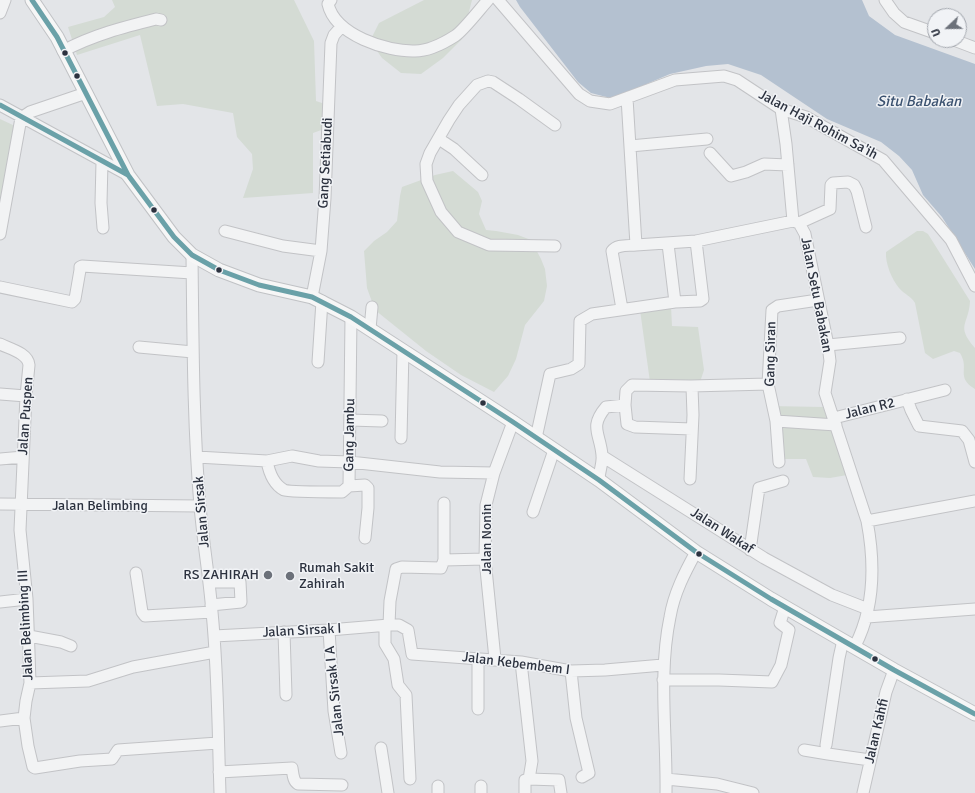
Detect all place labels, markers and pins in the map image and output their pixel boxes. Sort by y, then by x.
unlabelled marker [60,48,70,58]
unlabelled marker [72,71,82,81]
unlabelled marker [149,205,159,215]
unlabelled marker [214,265,224,275]
unlabelled marker [478,398,488,408]
unlabelled marker [694,549,704,559]
place label: Rumah Sakit Zahirah [299,560,374,592]
place label: RS ZAHIRAH [183,567,259,583]
marker: RS ZAHIRAH [262,569,274,581]
marker: Rumah Sakit Zahirah [284,570,296,582]
unlabelled marker [870,654,880,664]

